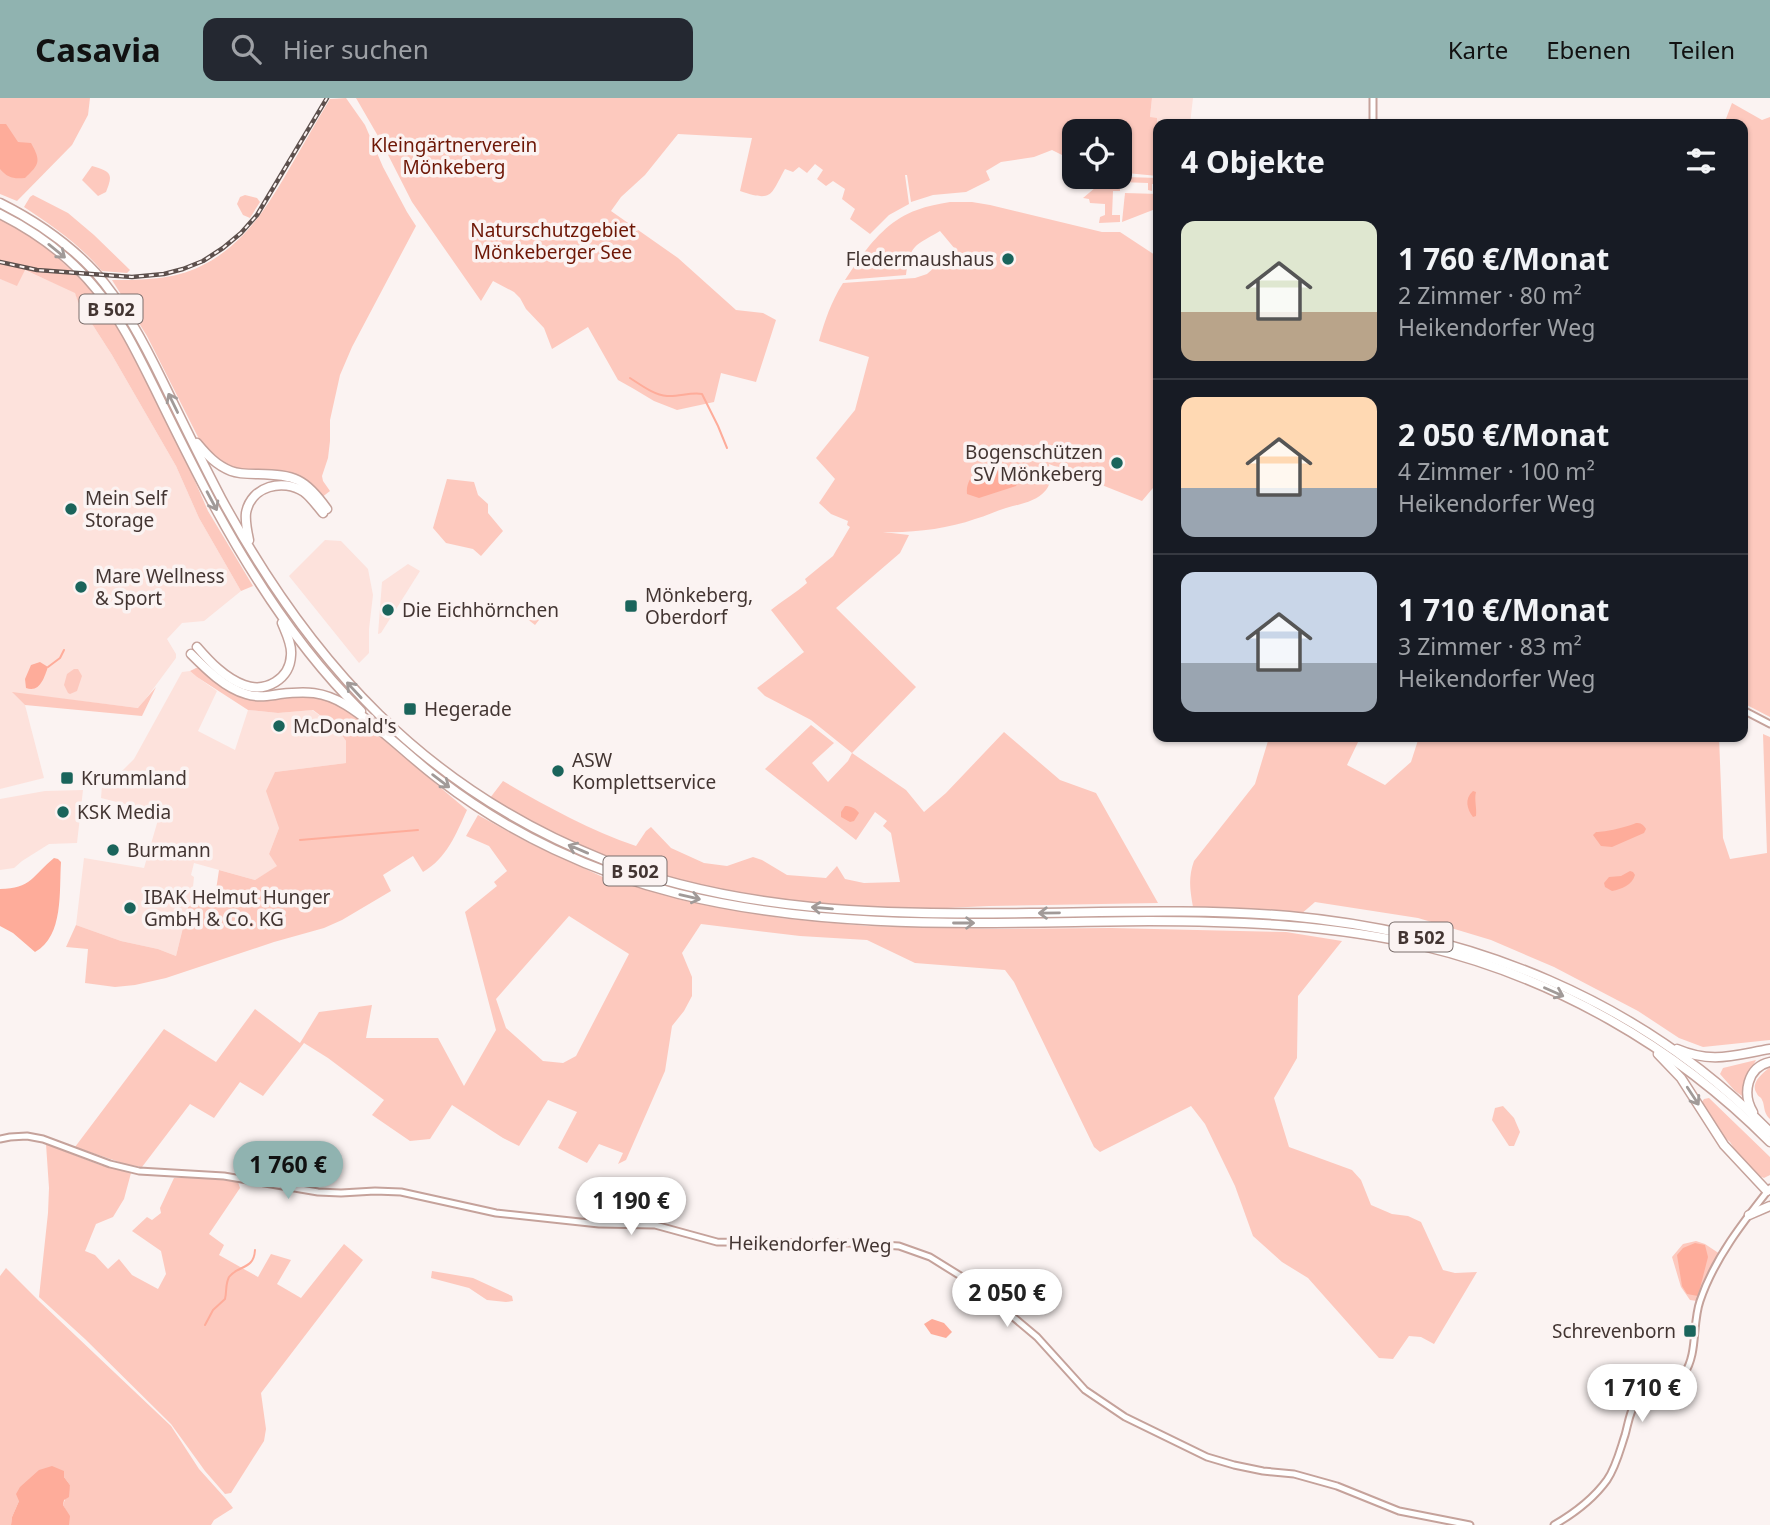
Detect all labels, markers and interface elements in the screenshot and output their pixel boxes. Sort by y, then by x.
search box [203,18,693,81]
text: Casavia [35,27,161,72]
icon: search [227,30,265,68]
text: Hier suchen [283,31,429,67]
text: Karte [1448,33,1508,66]
text: Ebenen [1546,33,1631,66]
text: Teilen [1669,33,1735,66]
map controls [1062,119,1132,189]
button: locate [1062,119,1132,189]
park label: Kleingärtnerverein Mönkeberg [371,132,537,180]
text: 4 Objekte [1181,141,1325,182]
icon: filters [1682,142,1720,180]
park label: Naturschutzgebiet Mönkeberger See [470,217,636,265]
text: 1 760 €/Monat [1398,238,1609,279]
one-way arrow [48,243,66,258]
place label: Fledermaushaus [846,246,994,272]
icon: home [1237,249,1321,333]
marker: Fledermaushaus [1000,251,1016,267]
text: 2 Zimmer · 80 m² [1398,279,1582,311]
road number: B 502 [80,294,142,324]
text: Heikendorfer Weg [1398,311,1595,343]
one-way arrow [166,393,180,414]
text: 2 050 €/Monat [1398,414,1609,455]
icon: home [1237,425,1321,509]
place label: Bogenschützen SV Mönkeberg [965,439,1103,487]
marker: Bogenschützen SV Mönkeberg [1109,455,1125,471]
text: 4 Zimmer · 100 m² [1398,455,1595,487]
place label: Mein Self Storage [85,485,169,533]
text: Heikendorfer Weg [1398,487,1595,519]
one-way arrow [205,490,219,510]
marker: Mein Self Storage [63,501,79,517]
place label: Mare Wellness & Sport [95,563,225,611]
marker: Mare Wellness & Sport [73,579,89,595]
place label: Mönkeberg, Oberdorf [645,582,753,630]
text: 1 710 €/Monat [1398,589,1609,630]
place label: Die Eichhörnchen [402,597,559,623]
marker: Mönkeberg, Oberdorf [623,598,639,614]
icon: home [1237,600,1321,684]
marker: Die Eichhörnchen [380,602,396,618]
text: 3 Zimmer · 83 m² [1398,630,1582,662]
text: Heikendorfer Weg [1398,662,1595,694]
one-way arrow [346,682,363,699]
place label: Hegerade [424,696,512,722]
marker: Hegerade [402,701,418,717]
place label: McDonald's [293,713,397,739]
marker: McDonald's [271,718,287,734]
place label: ASW Komplettservice [572,747,716,795]
marker: ASW Komplettservice [550,763,566,779]
place label: Krummland [81,765,187,791]
marker: Krummland [59,770,75,786]
one-way arrow [431,773,450,788]
place label: KSK Media [77,799,171,825]
marker: KSK Media [55,804,71,820]
place label: Burmann [127,837,211,863]
marker: Burmann [105,842,121,858]
one-way arrow [568,842,590,855]
road number: B 502 [604,856,666,886]
place label: IBAK Helmut Hunger GmbH & Co. KG [144,884,331,932]
one-way arrow [678,891,701,904]
marker: IBAK Helmut Hunger GmbH & Co. KG [122,900,138,916]
one-way arrow [811,901,834,914]
one-way arrow [1038,906,1061,920]
one-way arrow [952,916,975,930]
road number: B 502 [1390,922,1452,952]
one-way arrow [1543,986,1564,999]
one-way arrow [1686,1086,1700,1105]
pin: 1 760 € [223,1142,353,1201]
text: 1 760 € [249,1148,327,1180]
pin: 1 190 € [566,1178,696,1237]
text: 1 190 € [592,1184,670,1216]
street label: Heikendorfer Weg [728,1230,892,1258]
pin: 2 050 € [942,1270,1072,1329]
text: 2 050 € [968,1276,1046,1308]
place label: Schrevenborn [1552,1318,1676,1344]
marker: Schrevenborn [1682,1323,1698,1339]
pin: 1 710 € [1577,1364,1707,1424]
text: 1 710 € [1603,1371,1681,1403]

